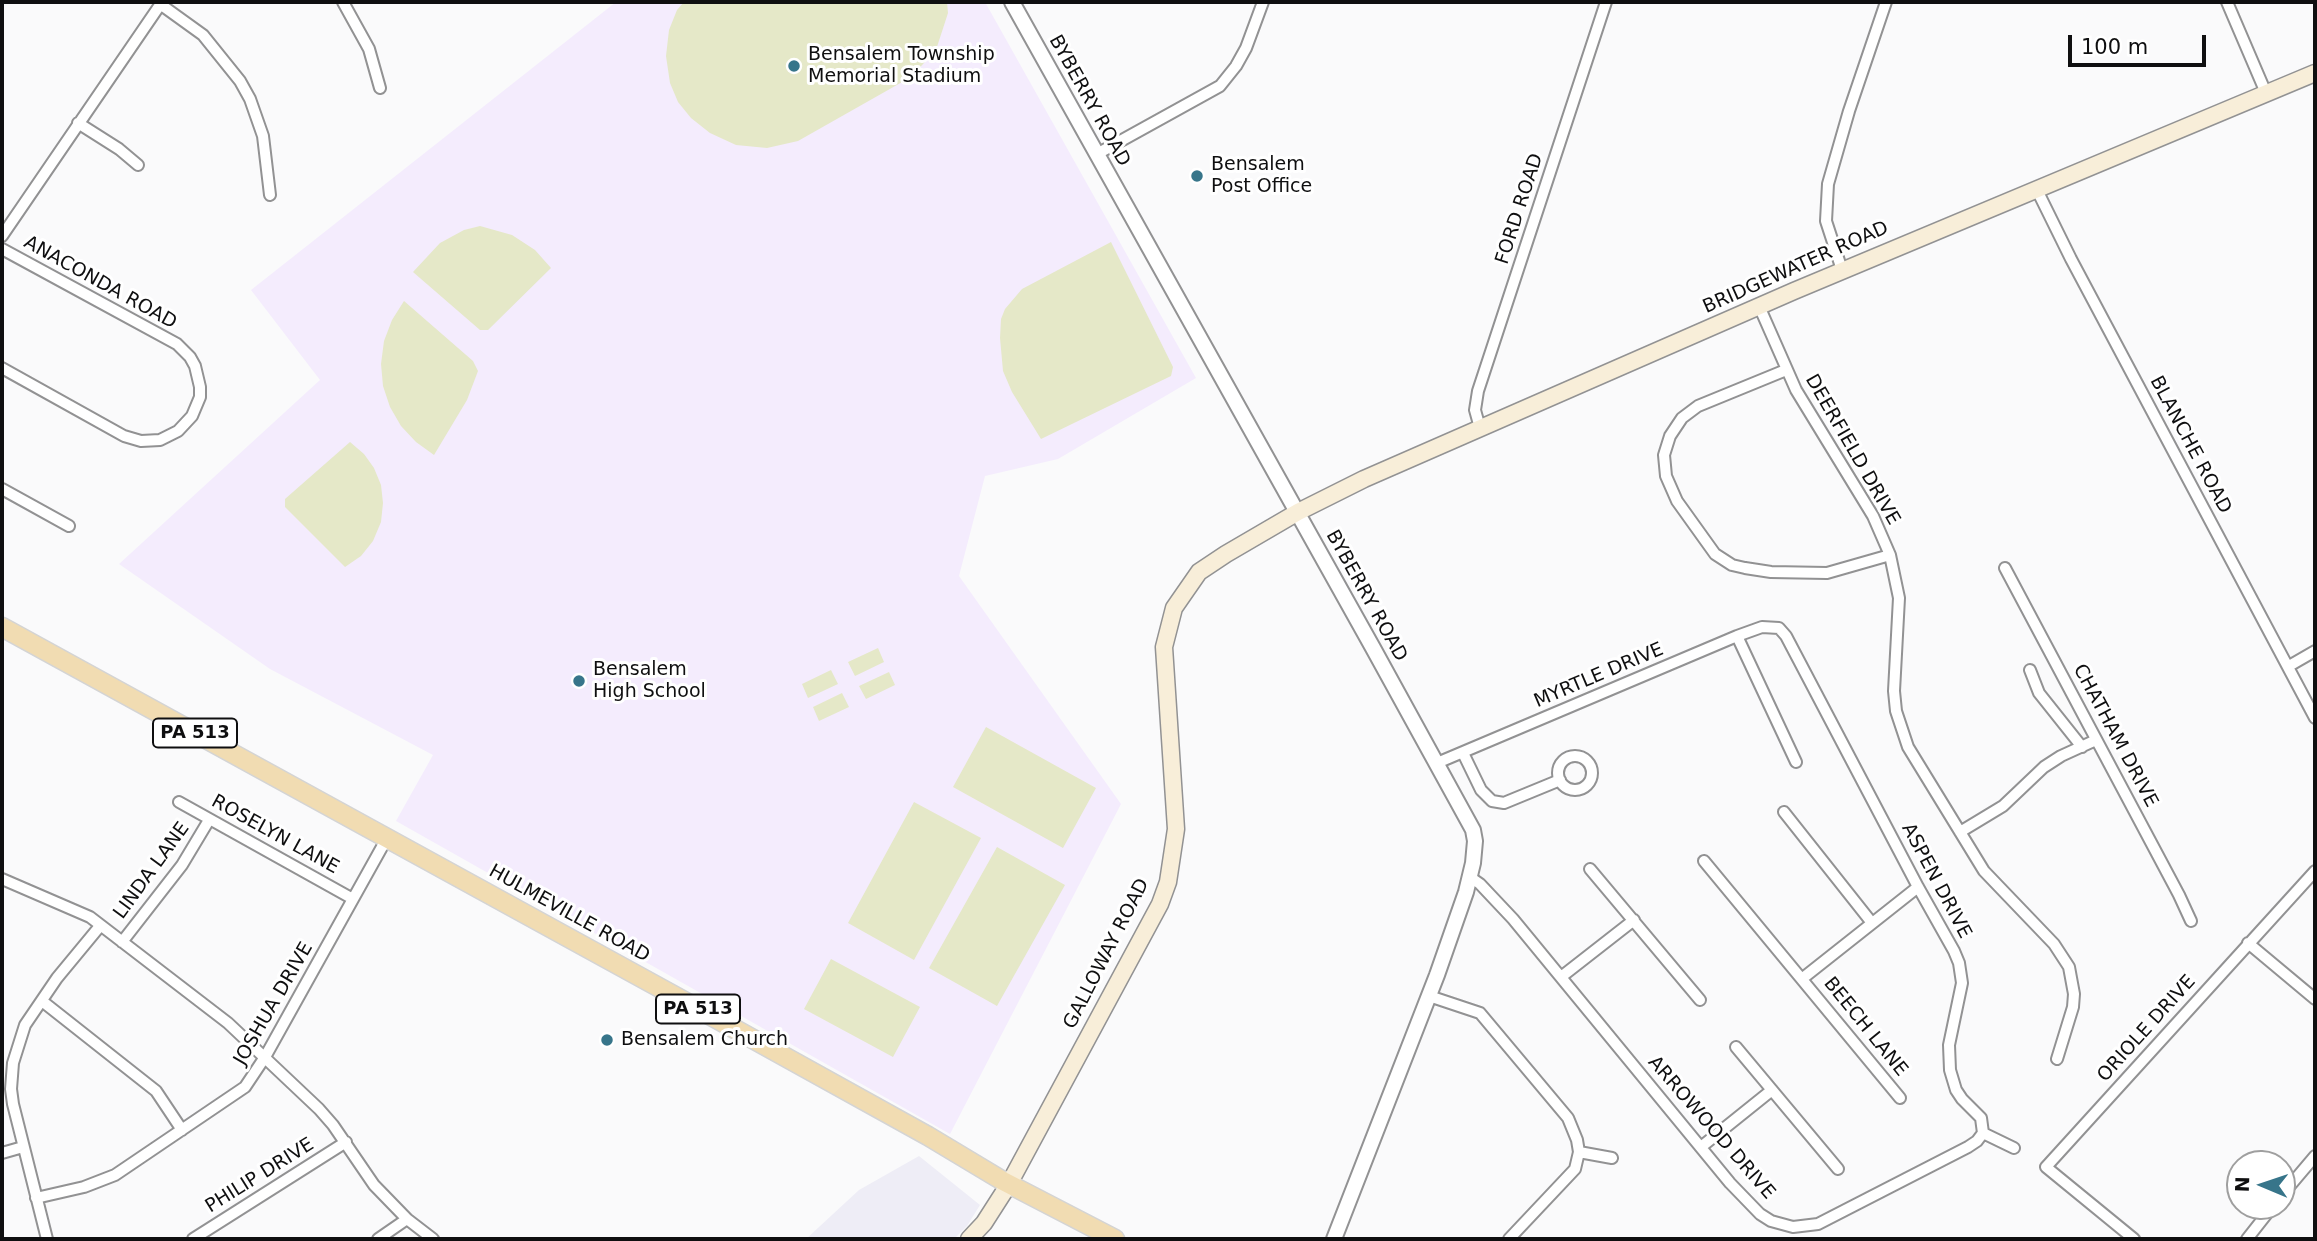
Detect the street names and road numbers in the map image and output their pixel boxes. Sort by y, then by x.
street label: BYBERRY ROAD [1043,31,1135,171]
street label: FORD ROAD [1491,151,1549,267]
street label: BRIDGEWATER ROAD [1700,217,1892,319]
street label: ANACONDA ROAD [20,232,180,334]
street label: DEERFIELD DRIVE [1800,371,1904,529]
street label: BLANCHE ROAD [2144,372,2236,518]
street label: BYBERRY ROAD [1320,526,1412,666]
street label: MYRTLE DRIVE [1531,638,1667,714]
street label: CHATHAM DRIVE [2068,661,2162,811]
road number: PA 513 [153,718,237,748]
street label: ROSELYN LANE [207,791,343,879]
street label: LINDA LANE [109,818,195,924]
street label: ASPEN DRIVE [1896,819,1976,943]
street label: HULMEVILLE ROAD [485,860,653,968]
street label: GALLOWAY ROAD [1059,875,1155,1033]
street label: JOSHUA DRIVE [230,938,318,1070]
street label: ORIOLE DRIVE [2093,971,2201,1087]
street label: BEECH LANE [1818,973,1912,1081]
road number: PA 513 [656,994,740,1024]
street label: ARROWOOD DRIVE [1643,1052,1779,1204]
street label: PHILIP DRIVE [202,1134,318,1218]

